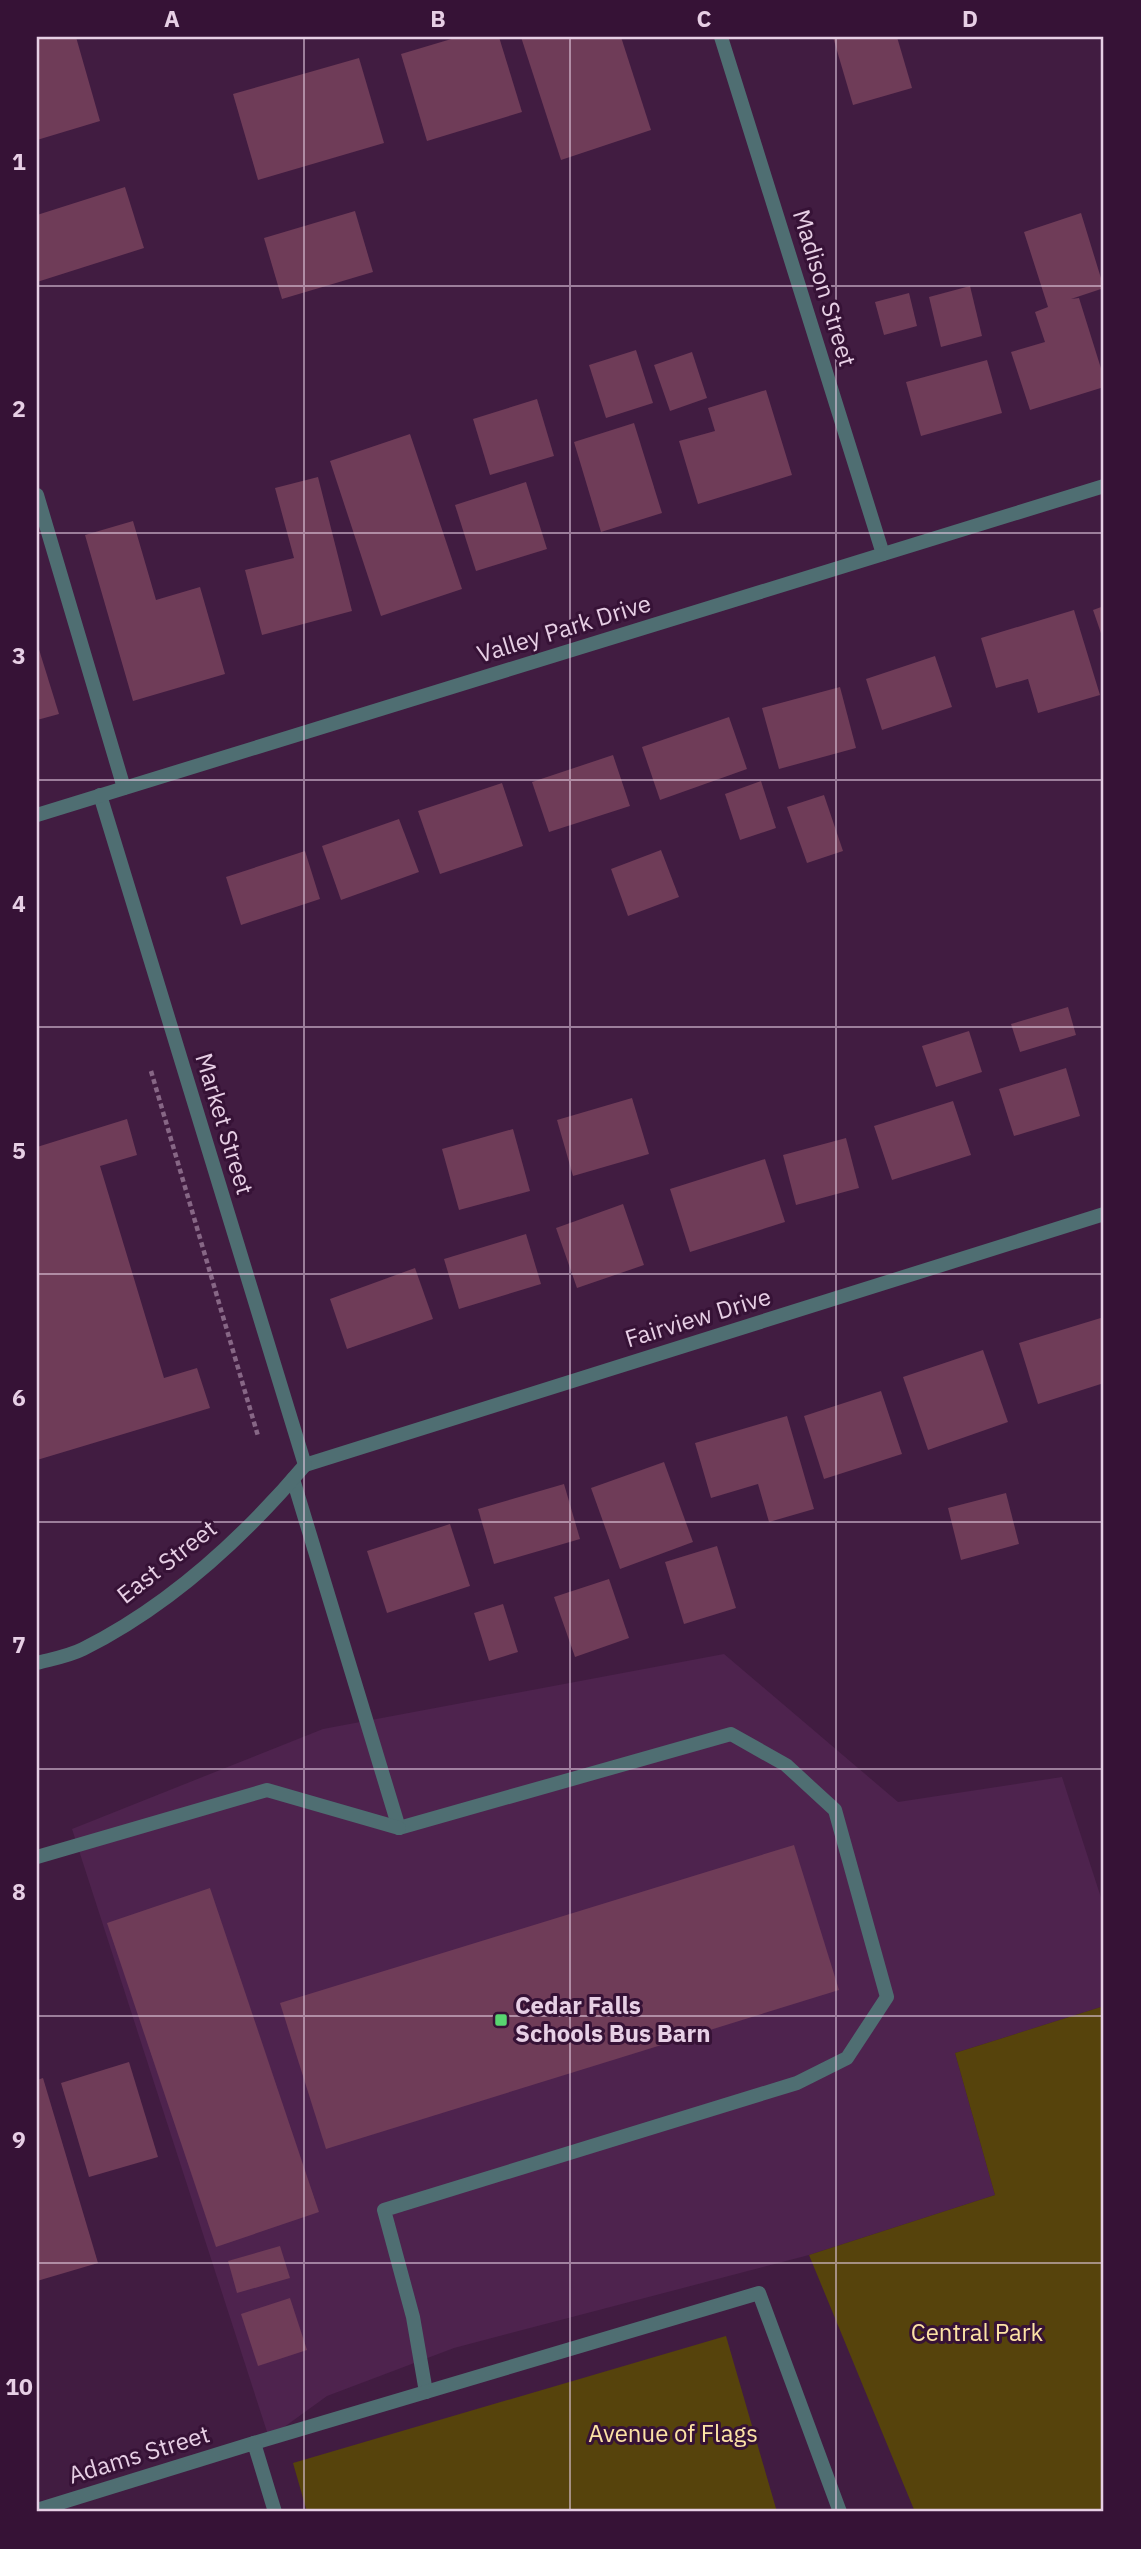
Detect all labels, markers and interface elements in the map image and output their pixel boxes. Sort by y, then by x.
text: A [164,3,180,33]
text: B [430,3,446,33]
text: C [697,3,712,33]
text: D [962,3,978,33]
text: 1 [12,146,26,176]
street label: Madison Street [786,205,864,370]
text: 2 [12,393,26,423]
street label: Valley Park Drive [473,586,655,670]
text: 3 [12,640,26,670]
text: 4 [12,888,26,918]
street label: Market Street [188,1049,262,1198]
text: 5 [12,1135,26,1165]
street label: Fairview Drive [621,1280,775,1354]
text: 6 [12,1382,26,1412]
street label: East Street [110,1512,223,1610]
text: 7 [12,1629,26,1659]
text: 8 [12,1876,26,1906]
place label: Cedar Falls Schools Bus Barn [515,1989,711,2049]
marker: Cedar Falls Schools Bus Barn [493,2012,509,2028]
text: 9 [12,2124,26,2154]
park label: Central Park [911,2316,1044,2348]
text: 10 [5,2371,33,2401]
street label: Adams Street [64,2417,213,2491]
park label: Avenue of Flags [588,2417,758,2449]

